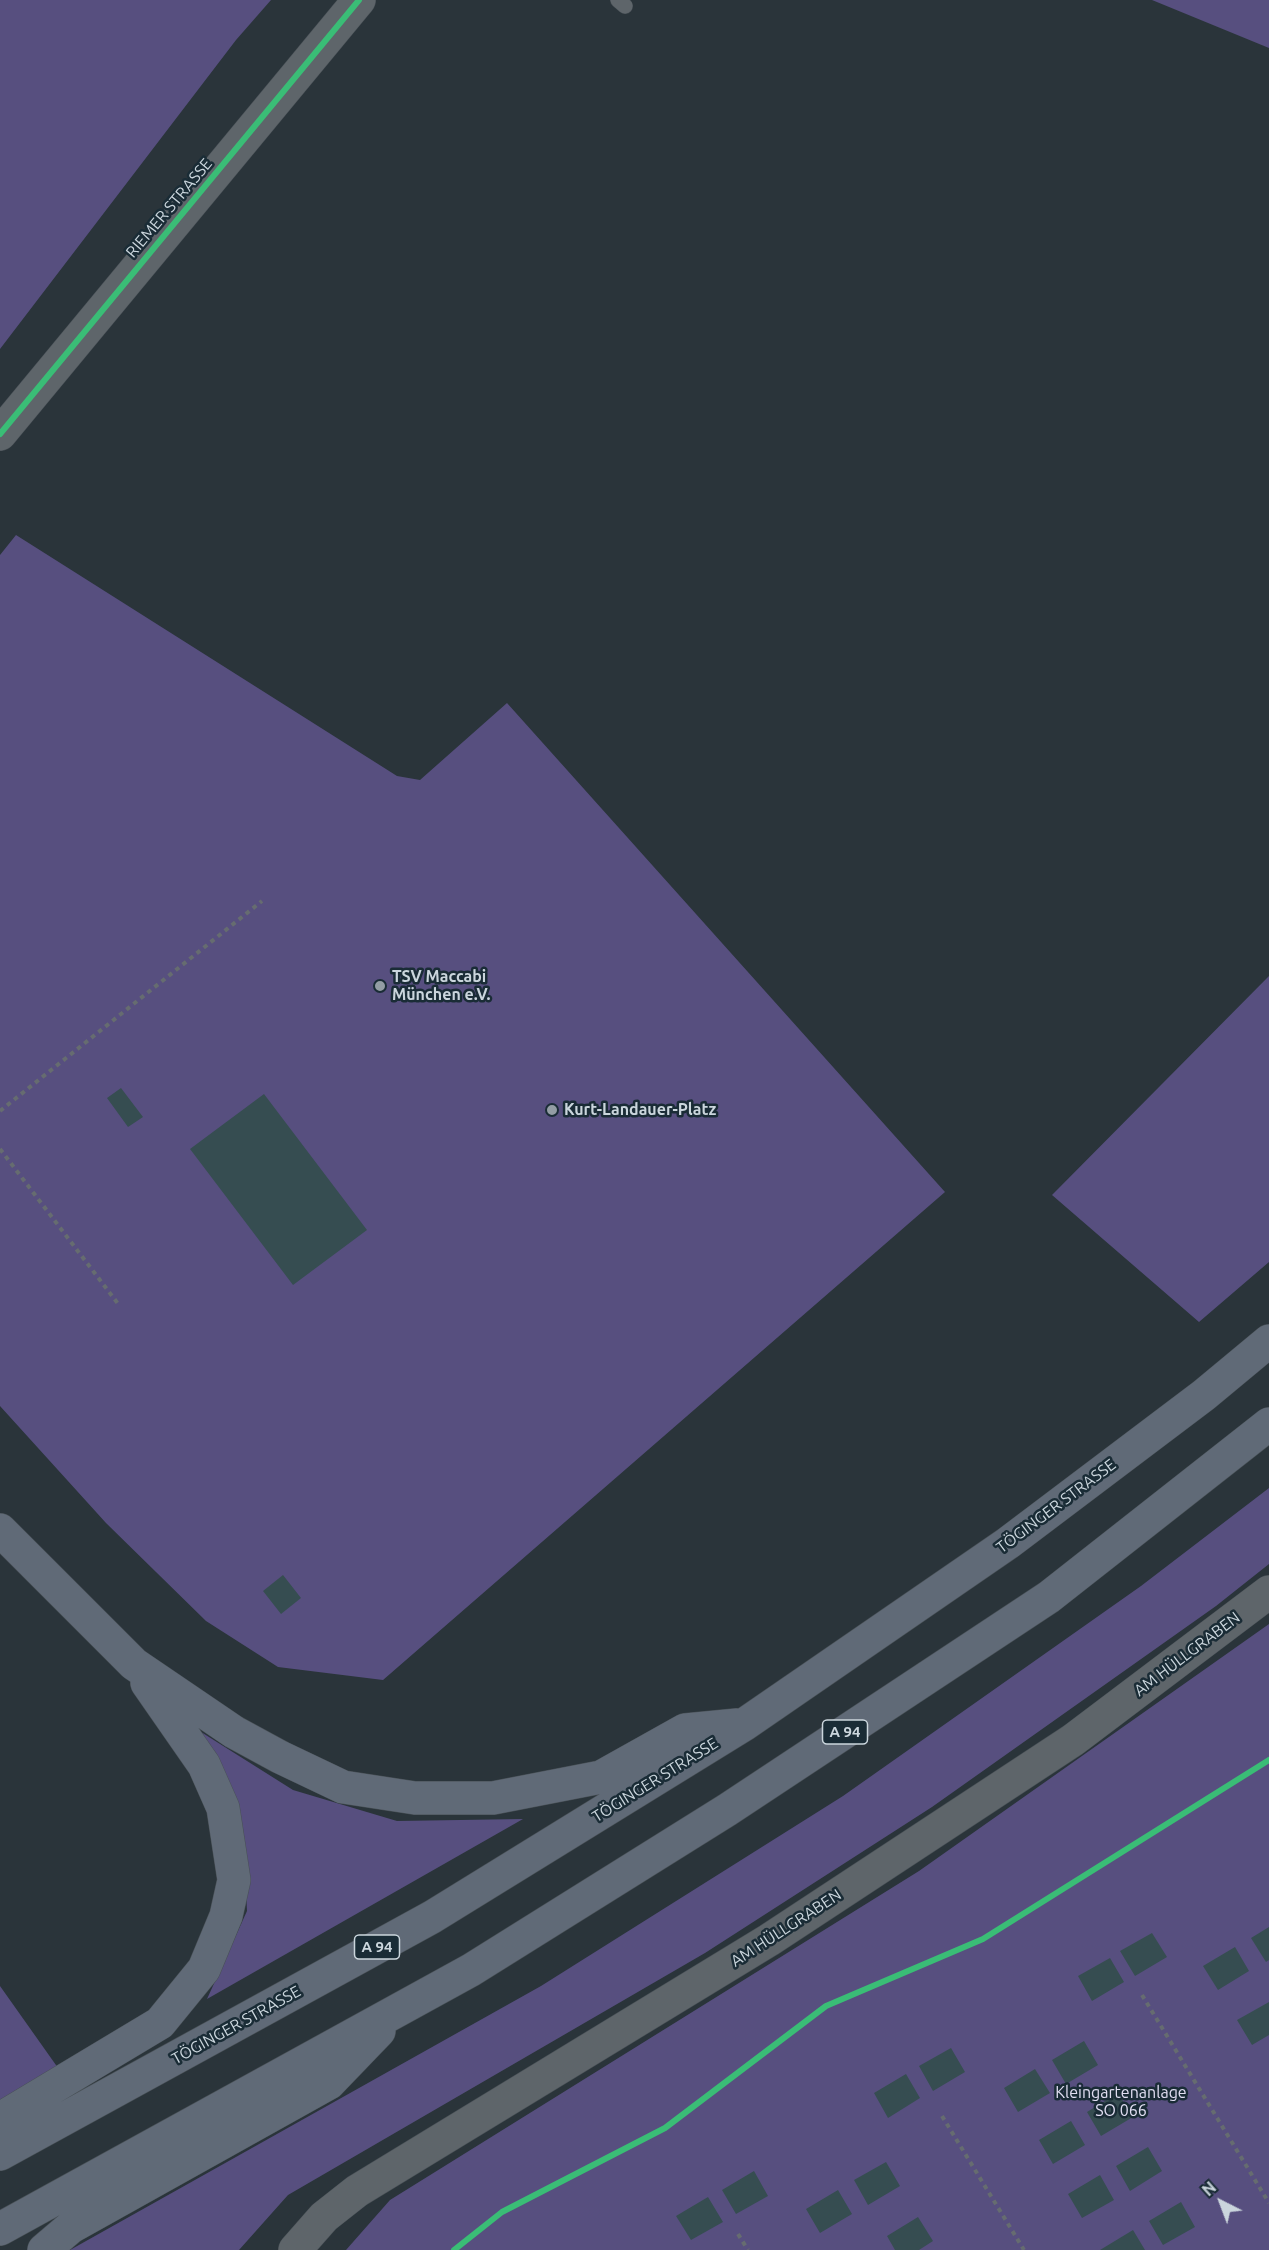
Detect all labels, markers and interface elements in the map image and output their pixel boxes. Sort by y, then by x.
street label: RIEMER STRASSE [122,154,216,262]
place label: TSV Maccabi München e.V. [392,967,490,1005]
marker: TSV Maccabi München e.V. [373,979,387,993]
place label: Kurt-Landauer-Platz [564,1100,716,1120]
marker: Kurt-Landauer-Platz [545,1103,559,1117]
street label: TÖGINGER STRASSE [993,1455,1119,1557]
street label: AM HÜLLGRABEN [1130,1608,1244,1700]
road number: A 94 [822,1720,868,1744]
street label: TÖGINGER STRASSE [589,1734,721,1826]
street label: AM HÜLLGRABEN [727,1885,845,1971]
road number: A 94 [354,1935,400,1959]
street label: TÖGINGER STRASSE [168,1982,304,2068]
park label: Kleingartenanlage SO 066 [1055,2083,1187,2121]
north arrow [1191,2172,1251,2232]
text: N [1198,2178,1219,2199]

